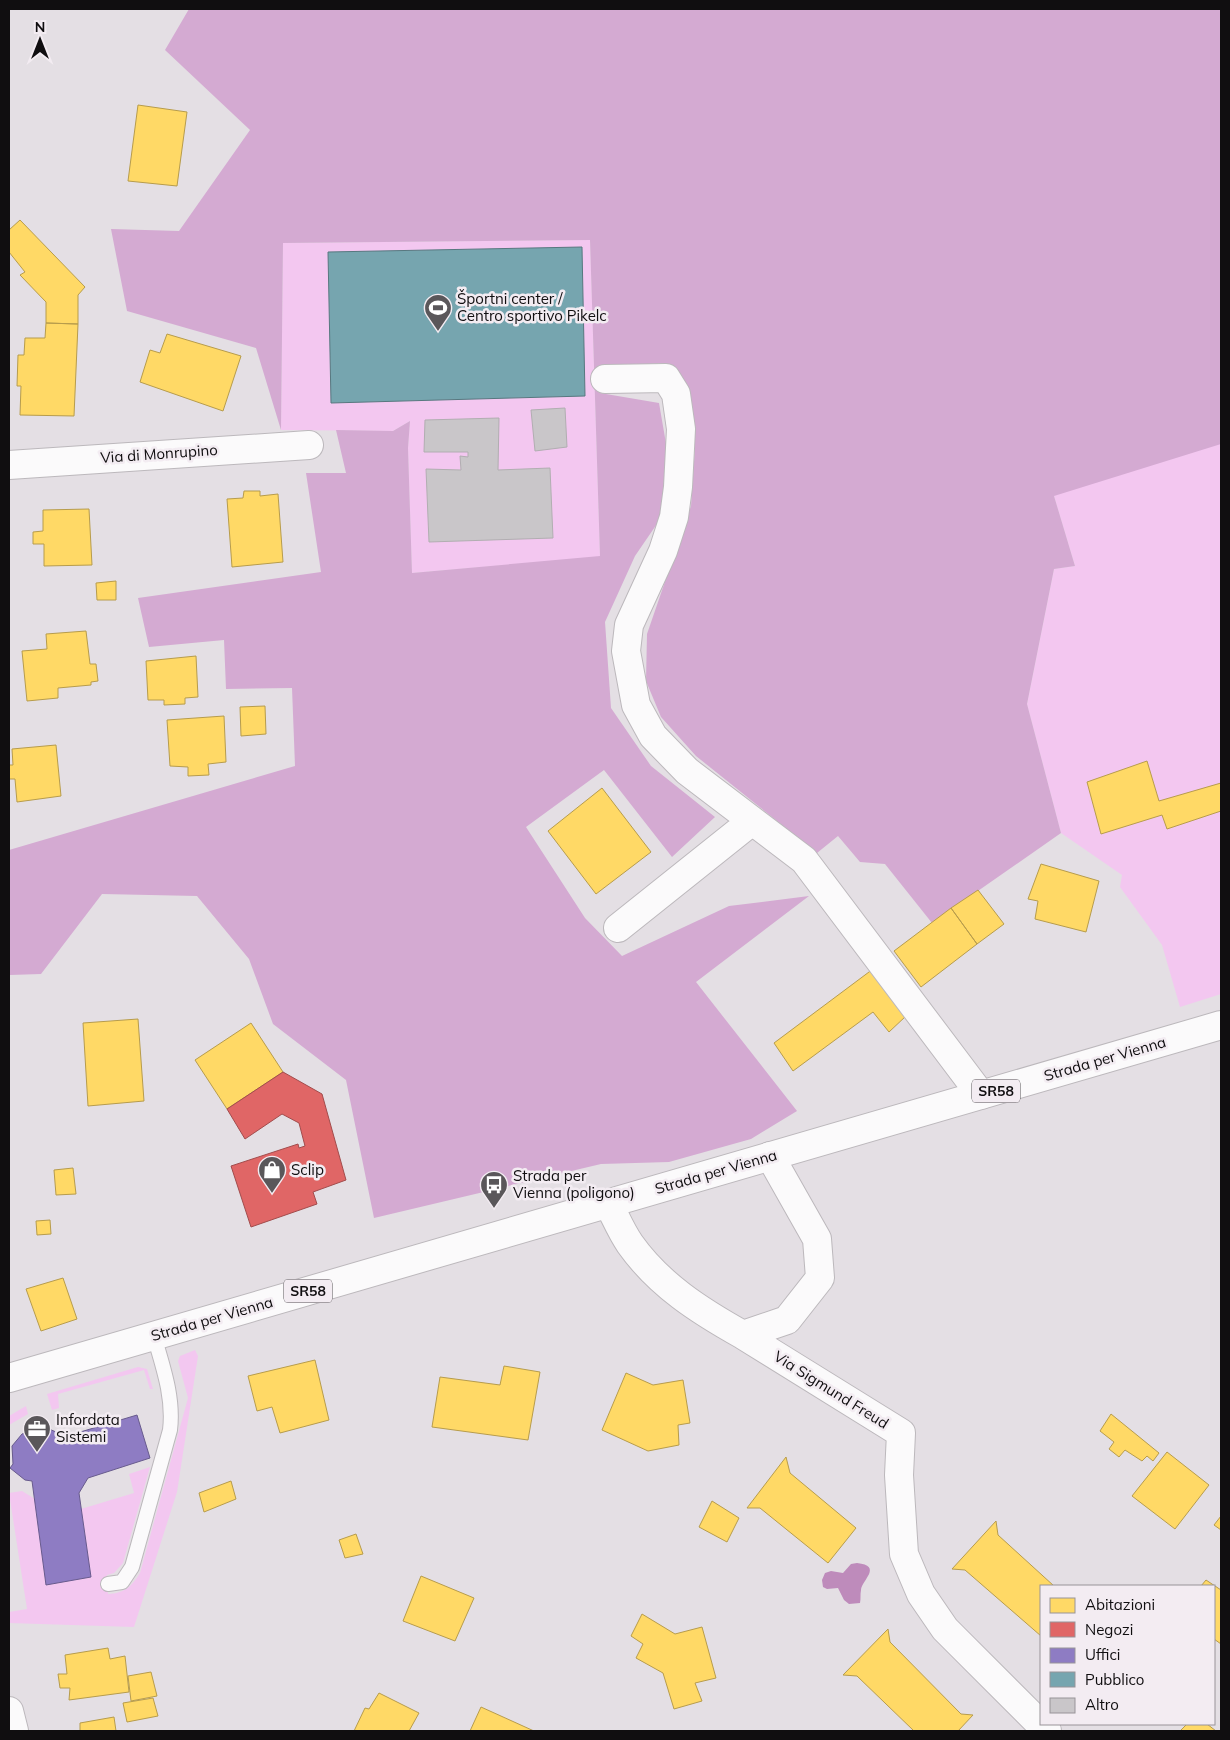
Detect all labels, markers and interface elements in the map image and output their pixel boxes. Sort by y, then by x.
north arrow [15,15,65,65]
text: N [35,18,45,36]
place label: Športni center / Centro sportivo Pikelc [457,289,607,325]
sports icon: Športni center / Centro sportivo Pikelc [423,293,453,332]
street label: Via di Monrupino [100,440,218,467]
street label: Strada per Vienna [1042,1032,1168,1085]
road number: SR58 [972,1080,1020,1102]
street label: Strada per Vienna [653,1145,779,1198]
shop icon: Sclip [257,1155,287,1194]
place label: Sclip [291,1160,324,1179]
place label: Strada per Vienna (poligono) [513,1166,635,1202]
bus stop icon: Strada per Vienna (poligono) [479,1170,509,1209]
road number: SR58 [284,1280,332,1302]
street label: Strada per Vienna [149,1292,275,1345]
street label: Via Sigmund Freud [770,1347,892,1433]
place label: Infordata Sistemi [56,1410,120,1446]
office icon: Infordata Sistemi [22,1414,52,1453]
legend [1040,1585,1215,1725]
text: Abitazioni [1085,1595,1155,1614]
text: Negozi [1085,1620,1133,1639]
text: Uffici [1085,1645,1120,1664]
text: Pubblico [1085,1670,1144,1689]
text: Altro [1085,1695,1119,1714]

